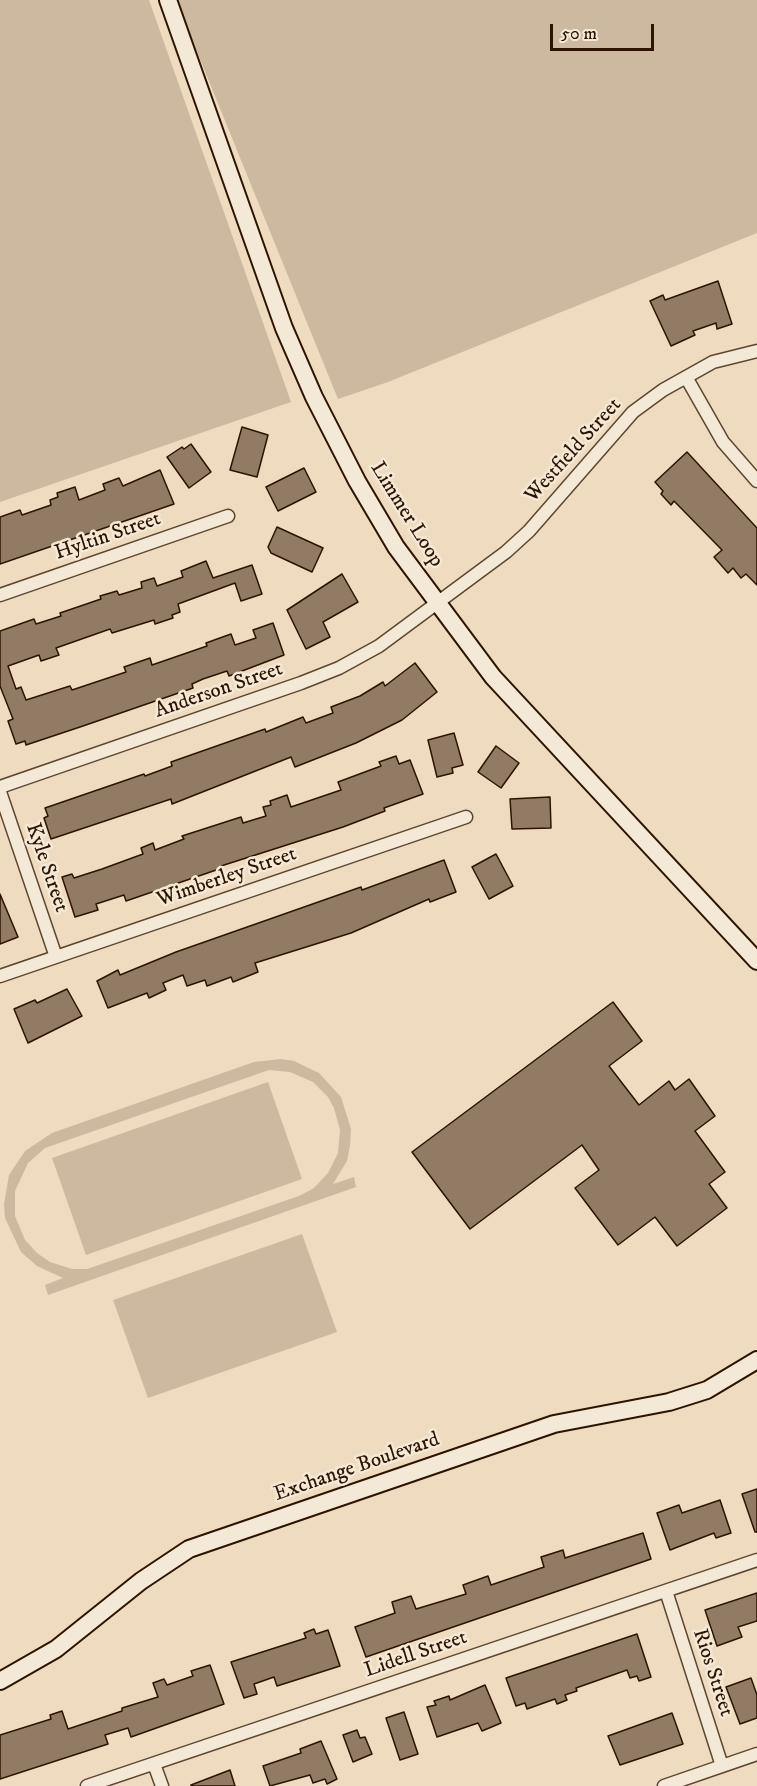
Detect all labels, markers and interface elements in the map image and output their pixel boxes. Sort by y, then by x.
scale bar [553,12,656,50]
text: 50 m [561,23,597,45]
street label: Westfield Street [520,393,628,509]
street label: Limmer Loop [364,458,448,572]
street label: Hyltin Street [52,507,164,567]
street label: Anderson Street [152,657,286,725]
street label: Kyle Street [19,820,73,916]
street label: Wimberley Street [154,842,300,914]
street label: Exchange Boulevard [271,1428,443,1508]
street label: Lidell Street [362,1626,470,1684]
street label: Rios Street [686,1626,738,1720]

